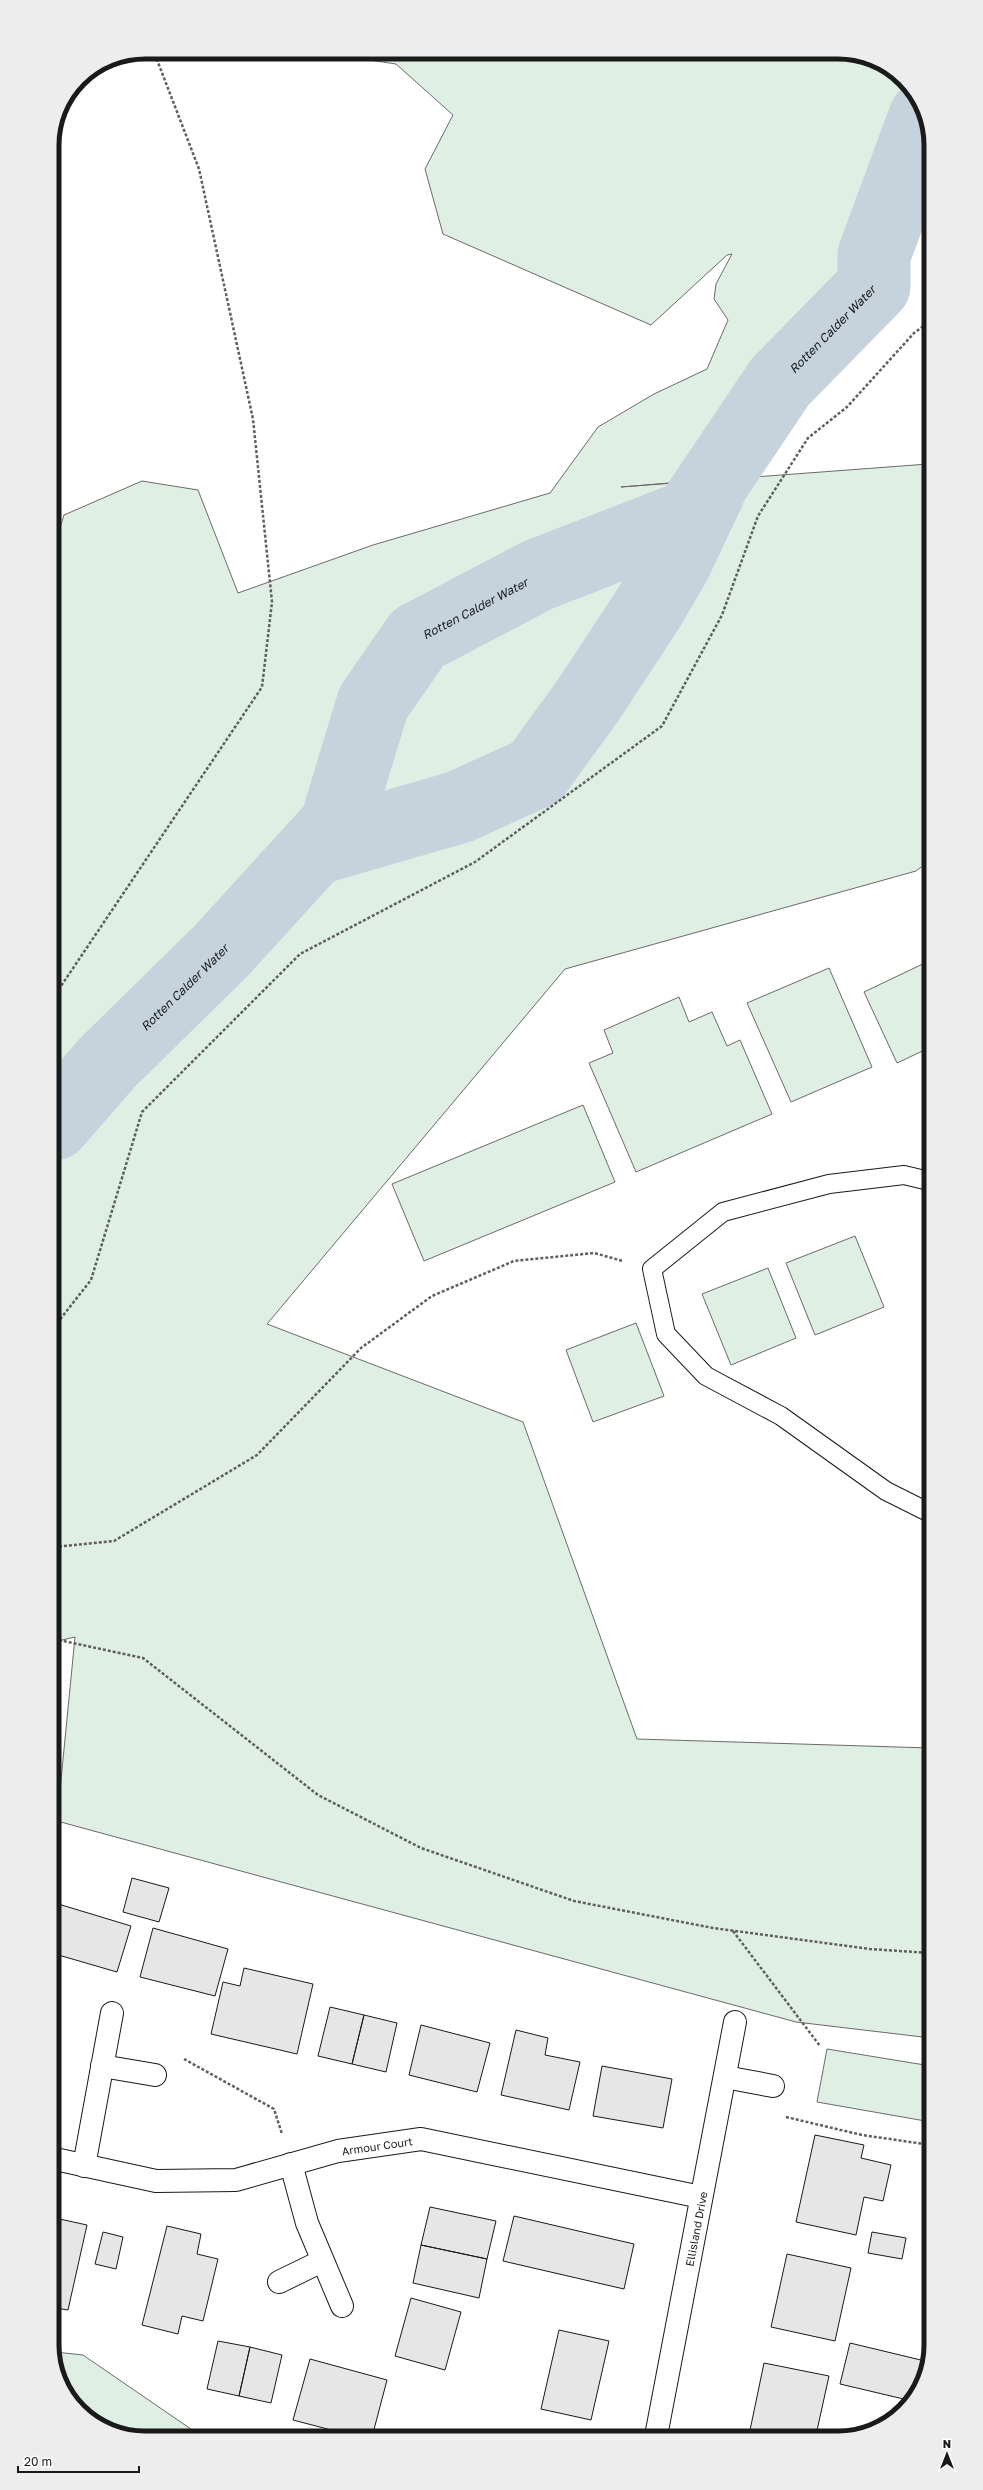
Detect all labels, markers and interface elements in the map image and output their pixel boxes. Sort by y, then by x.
water label: Rotten Calder Water [786,280,880,376]
water label: Rotten Calder Water [420,573,532,642]
water label: Rotten Calder Water [137,939,233,1034]
street label: Armour Court [341,2134,413,2157]
street label: Ellisland Drive [682,2190,709,2267]
north arrow [927,2434,967,2474]
text: N [943,2437,951,2450]
scale bar [18,2448,139,2474]
text: 20 m [24,2454,52,2469]

